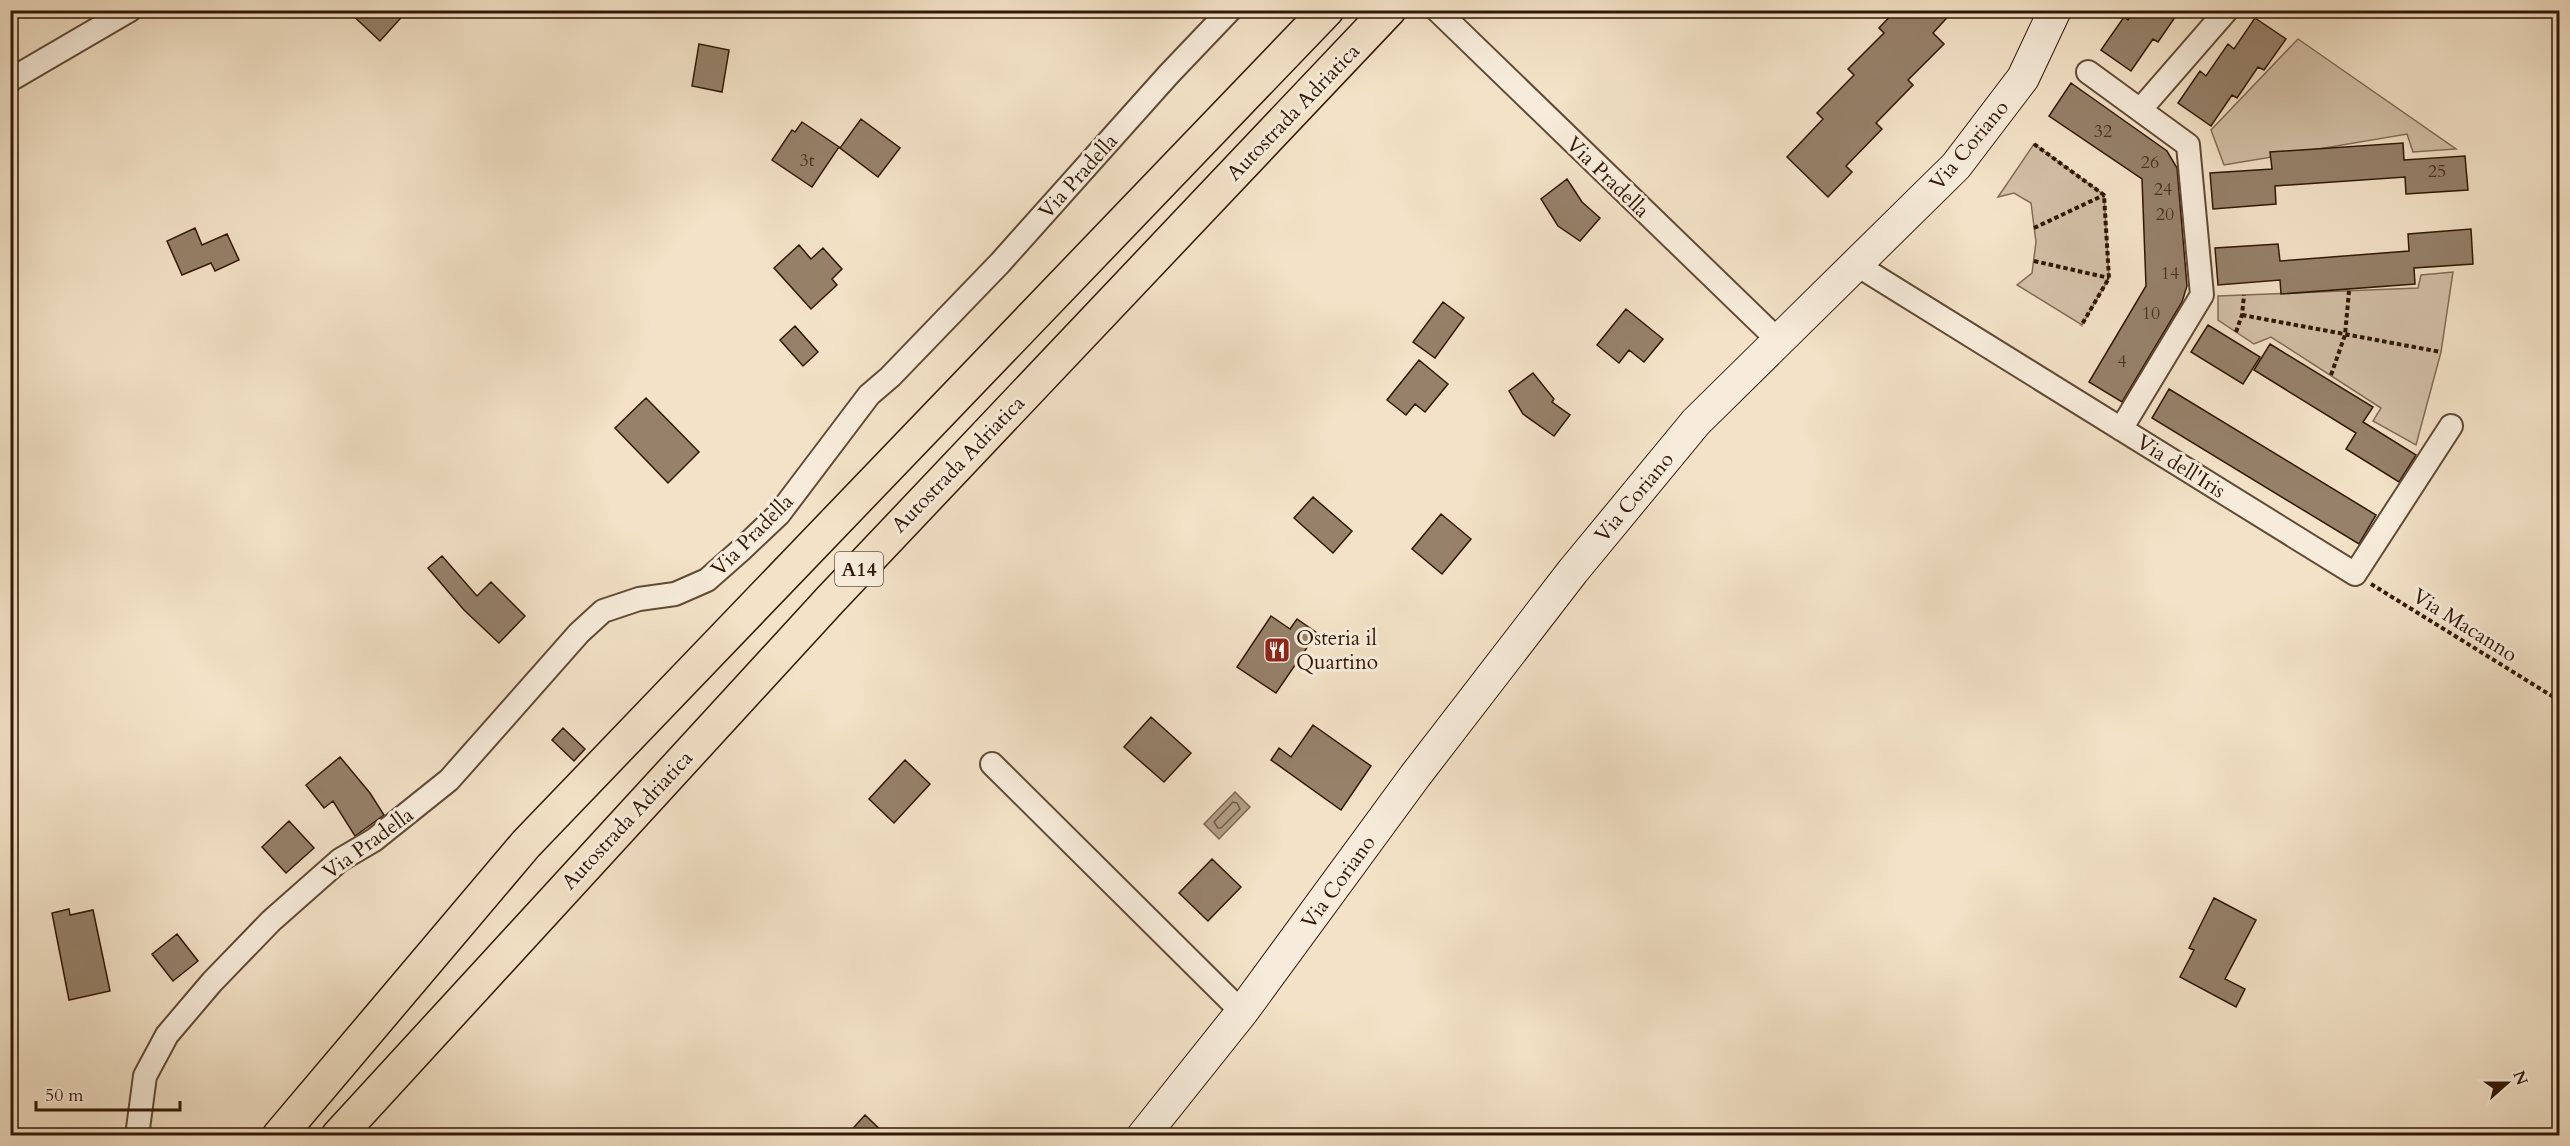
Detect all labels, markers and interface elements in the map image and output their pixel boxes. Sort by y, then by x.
street label: Autostrada Adriatica [1220,37,1367,187]
street label: Via Coriano [1923,94,2016,197]
house number: 32 [2094,119,2112,144]
street label: Via Pradella [1032,127,1125,225]
street label: Via Pradella [1560,130,1656,224]
house number: 3t [800,148,815,173]
house number: 26 [2141,150,2159,175]
house number: 25 [2428,159,2446,184]
house number: 24 [2154,177,2172,202]
house number: 20 [2156,202,2174,227]
house number: 14 [2161,261,2179,286]
house number: 10 [2142,301,2160,326]
house number: 4 [2117,349,2127,374]
street label: Autostrada Adriatica [885,389,1032,539]
street label: Via dell'Iris [2131,428,2231,505]
street label: Via Coriano [1588,446,1681,549]
street label: Via Pradella [705,488,800,583]
road number: A14 [835,552,883,586]
street label: Via Macanno [2407,582,2523,669]
place label: Osteria il Quartino [1296,624,1378,677]
restaurant icon: Osteria il Quartino [1262,635,1292,665]
street label: Autostrada Adriatica [555,744,700,896]
street label: Via Pradella [317,801,420,886]
street label: Via Coriano [1295,830,1382,935]
north arrow [2477,1053,2537,1113]
text: N [2507,1068,2533,1089]
scale bar [36,1074,180,1112]
text: 50 m [45,1083,84,1108]

